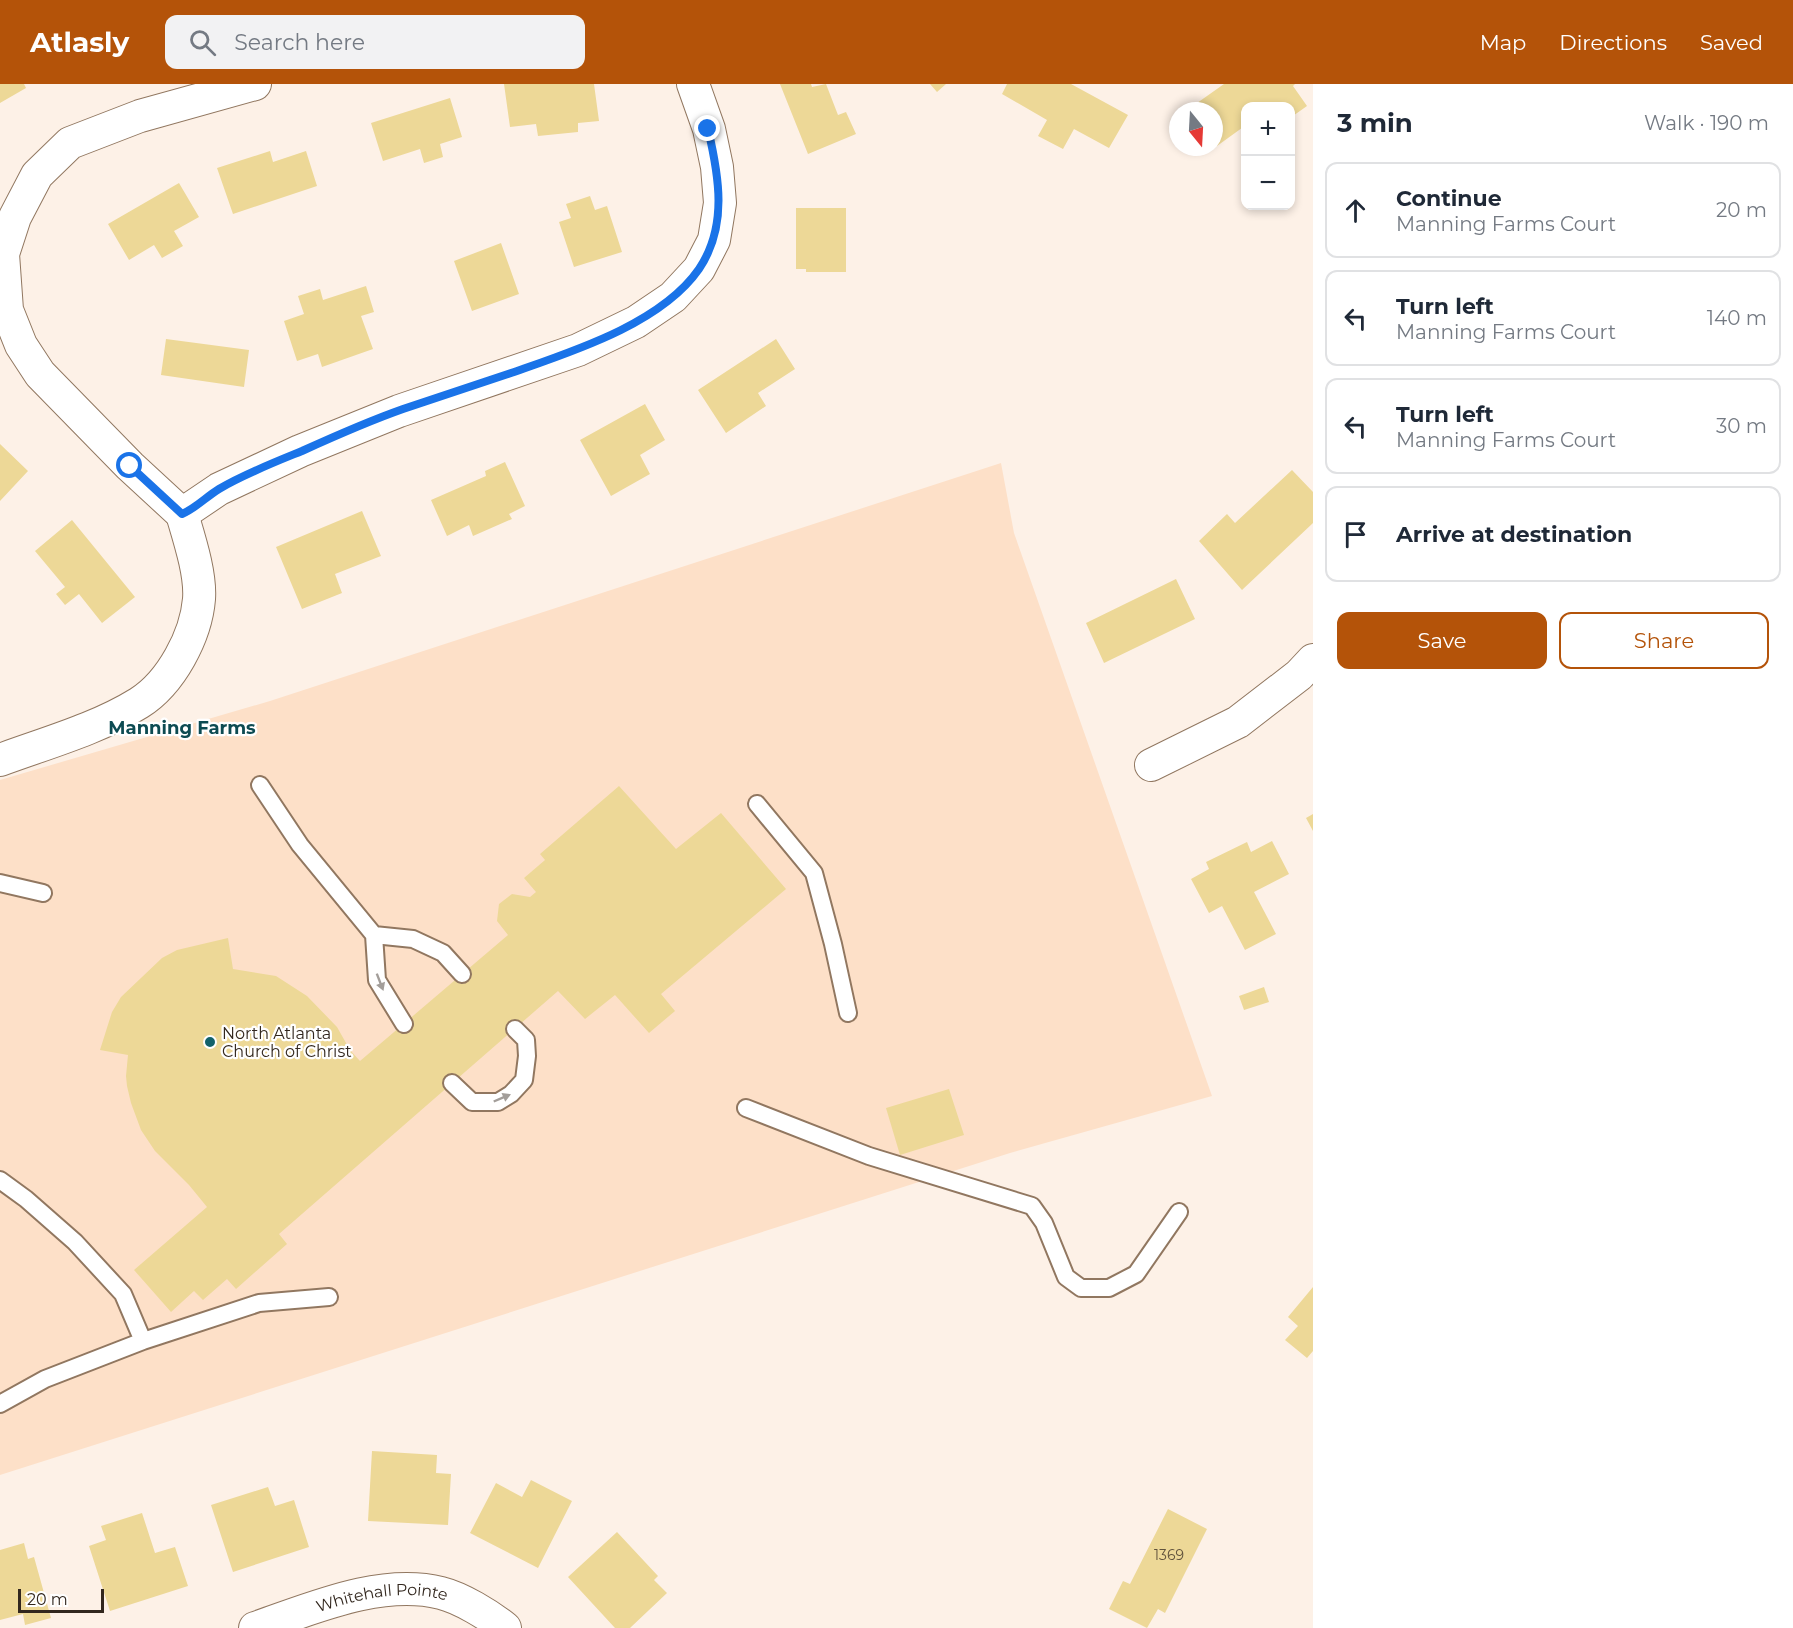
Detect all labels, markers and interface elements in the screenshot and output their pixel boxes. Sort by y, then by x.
search box [165,15,585,69]
text: Atlasly [30,25,129,59]
icon: search [186,26,219,59]
text: Search here [234,29,365,56]
text: Map [1480,30,1526,55]
text: Directions [1559,30,1667,55]
text: Saved [1700,30,1763,55]
north arrow [1169,102,1223,156]
map controls [1241,102,1295,210]
button: + [1241,102,1295,156]
text: 3 min [1337,107,1413,139]
text: Walk · 190 m [1644,111,1769,135]
route end [694,115,720,141]
button: − [1241,156,1295,210]
text: Continue [1396,185,1502,212]
icon: ahead [1339,194,1372,227]
text: 20 m [1716,198,1767,222]
text: Manning Farms Court [1396,212,1616,236]
text: Turn left [1396,293,1494,320]
icon: left [1339,302,1372,335]
text: 140 m [1707,306,1767,330]
text: Manning Farms Court [1396,320,1616,344]
text: Turn left [1396,401,1494,428]
icon: left [1339,410,1372,443]
text: 30 m [1716,414,1767,438]
text: Manning Farms Court [1396,428,1616,452]
route start [116,452,142,478]
icon: arrive [1339,518,1372,551]
text: Arrive at destination [1396,521,1632,548]
button: Save [1337,612,1547,669]
button: Share [1559,612,1769,669]
district label: Manning Farms [108,717,256,739]
one-way arrow [375,974,385,992]
place label: North Atlanta Church of Christ [222,1024,352,1061]
marker: North Atlanta Church of Christ [203,1035,217,1049]
one-way arrow [493,1093,511,1103]
house number: 1369 [1154,1546,1184,1564]
street label: Whitehall Pointe [314,1579,450,1616]
scale bar [18,1586,104,1614]
text: 20 m [27,1590,68,1609]

